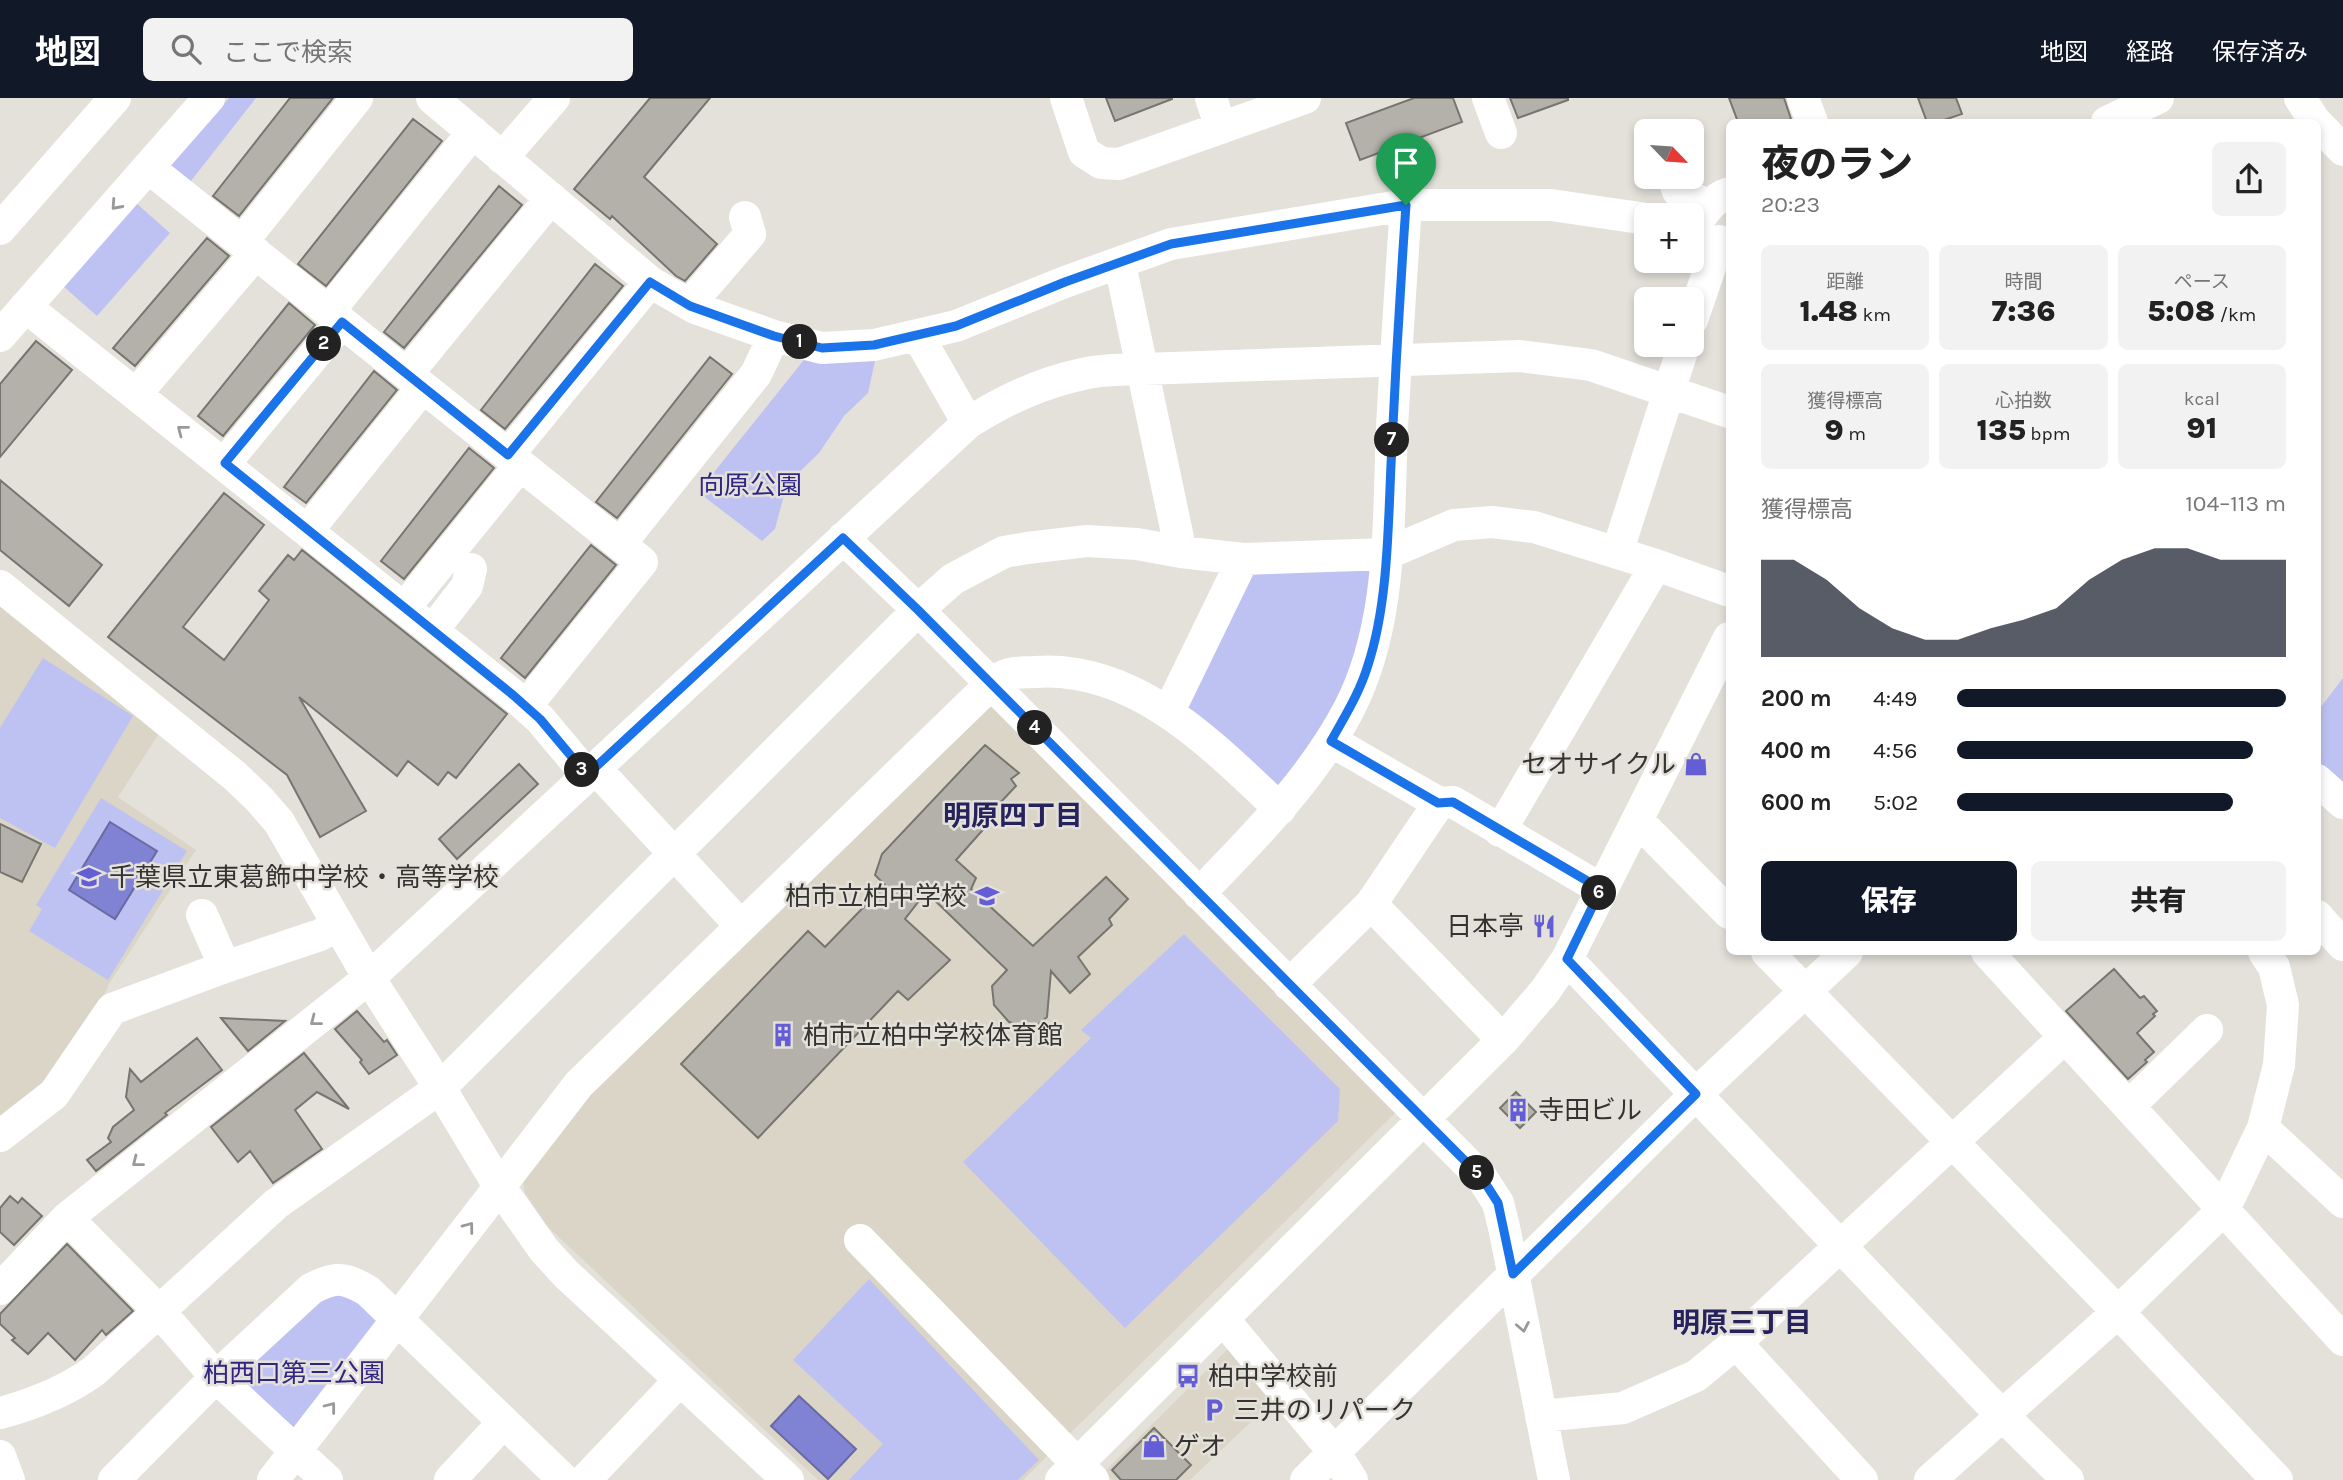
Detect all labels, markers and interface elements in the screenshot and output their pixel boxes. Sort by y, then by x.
search box [143,18,633,81]
icon: search [167,30,205,68]
text: 地図 [35,33,101,71]
text: ここで検索 [223,37,353,68]
text: 地図 [2040,38,2088,66]
text: 経路 [2126,38,2174,66]
text: 保存済み [2212,38,2308,66]
north arrow [1634,119,1704,189]
map controls [1634,119,1704,357]
pin [1376,133,1436,205]
text: 夜のラン [1761,142,1913,187]
button: share [2212,142,2286,216]
icon: arrive [1387,144,1425,182]
text: 20:23 [1761,191,1820,218]
one-way arrow [112,197,124,210]
button: + [1634,203,1704,273]
text: 距離 [1826,271,1864,293]
text: 時間 [2004,271,2043,293]
text: ペース [2174,271,2230,293]
button: − [1634,287,1704,357]
text: 1.48 [1799,293,1858,329]
text: 7:36 [1991,293,2056,329]
text: 5:08 [2147,293,2215,329]
text: km [1858,304,1891,326]
text: /km [2215,304,2256,326]
pin: 1 [782,324,818,360]
pin: 2 [306,327,342,362]
text: 1 [796,330,803,352]
text: 2 [318,332,329,354]
text: kcal [2184,388,2220,410]
text: 獲得標高 [1807,390,1883,412]
text: 心拍数 [1995,390,2052,412]
text: 91 [2186,410,2217,446]
text: 9 [1824,412,1844,448]
text: 135 [1977,412,2026,448]
pin: 7 [1374,422,1410,458]
text: m [1844,423,1866,445]
text: bpm [2026,423,2070,445]
one-way arrow [177,425,190,438]
text: 7 [1387,428,1396,450]
park label: 向原公園 [698,470,802,501]
text: 104–113 m [2185,490,2286,517]
text: 獲得標高 [1761,496,1853,523]
text: 200 m [1761,685,1832,712]
text: 4:49 [1873,685,1917,712]
pin: 4 [1018,710,1052,746]
text: 4 [1029,716,1040,738]
text: 400 m [1761,737,1831,764]
text: 4:56 [1873,737,1917,764]
place label: セオサイクル [1521,749,1676,780]
shop icon: セオサイクル [1682,750,1710,778]
pin: 3 [564,752,600,788]
text: 3 [576,758,587,780]
text: 600 m [1761,789,1832,816]
text: 5:02 [1873,789,1918,816]
district label: 明原四丁目 [943,799,1083,832]
button: 保存 [1761,861,2017,941]
button: 共有 [2031,861,2286,941]
place label: 千葉県立東葛飾中学校・高等学校 [109,862,499,893]
school or university icon: 千葉県立東葛飾中学校・高等学校 [75,863,103,891]
pin: 6 [1582,876,1616,910]
place label: 柏市立柏中学校 [785,881,967,912]
text: 6 [1593,881,1604,903]
school or university icon: 柏市立柏中学校 [973,882,1001,910]
place label: 日本亭 [1446,911,1524,942]
restaurant icon: 日本亭 [1530,912,1558,940]
one-way arrow [311,1012,323,1025]
place label: 柏市立柏中学校体育館 [803,1020,1063,1051]
building icon: 柏市立柏中学校体育館 [769,1021,797,1049]
place label: 寺田ビル [1538,1095,1642,1126]
building icon: 寺田ビル [1504,1096,1532,1124]
one-way arrow [132,1154,145,1167]
pin: 5 [1460,1156,1494,1190]
text: 5 [1471,1161,1482,1183]
one-way arrow [461,1222,474,1234]
district label: 明原三丁目 [1672,1306,1812,1339]
one-way arrow [1515,1321,1530,1333]
park label: 柏西口第三公園 [203,1358,385,1389]
place label: 柏中学校前 [1208,1361,1338,1392]
bus stop icon: 柏中学校前 [1174,1362,1202,1390]
place label: 三井のリパーク [1234,1395,1416,1426]
parking icon: 三井のリパーク [1200,1396,1228,1424]
one-way arrow [322,1402,335,1415]
place label: ゲオ [1174,1431,1226,1462]
shop icon: ゲオ [1140,1432,1168,1460]

